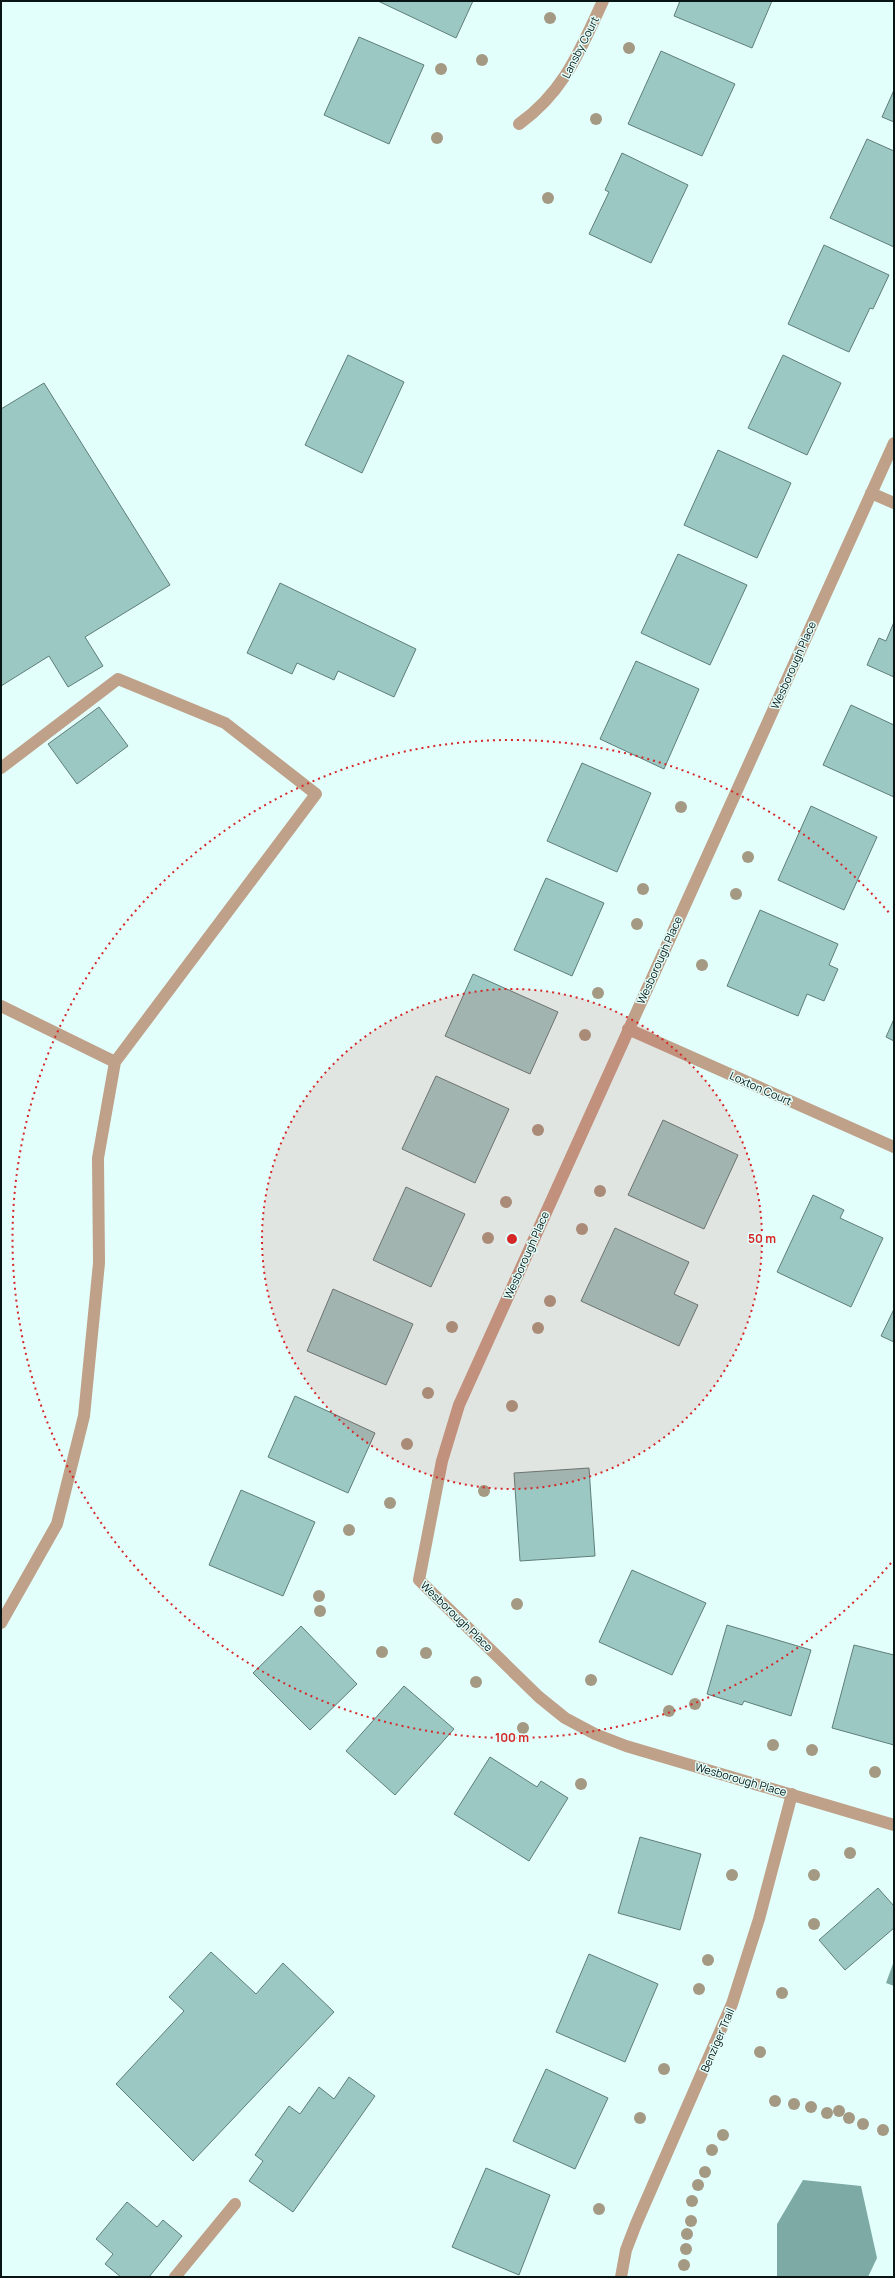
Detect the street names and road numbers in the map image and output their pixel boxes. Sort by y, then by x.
street label: Lansby Court [558,14,602,80]
street label: Wesborough Place [767,618,819,711]
street label: Wesborough Place [633,913,685,1006]
street label: Loxton Court [728,1068,794,1108]
street label: Wesborough Place [500,1208,552,1301]
street label: Wesborough Place [418,1578,497,1655]
street label: Wesborough Place [693,1759,789,1799]
street label: Benziger Trail [697,2006,737,2074]

